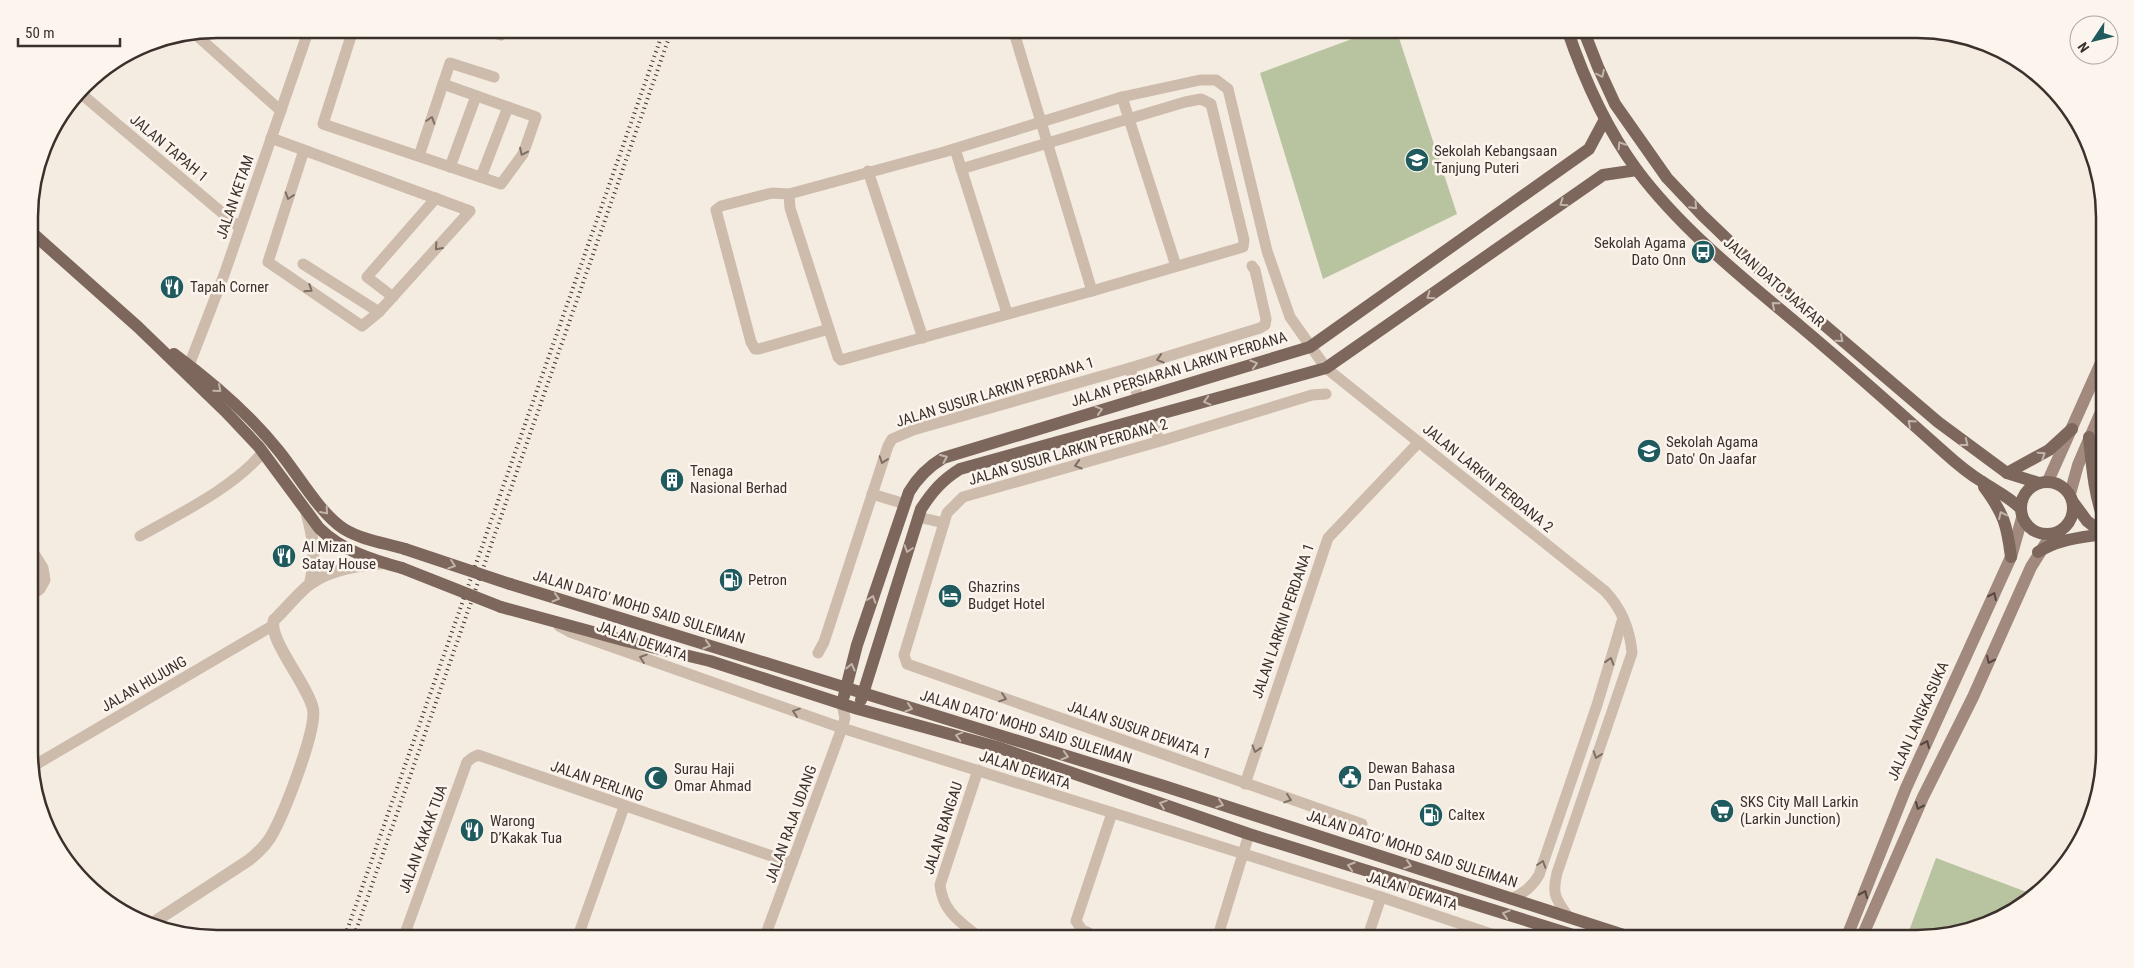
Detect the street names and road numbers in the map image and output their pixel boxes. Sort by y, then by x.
street label: JALAN TAPAH 1 [126,110,212,186]
street label: JALAN KETAM [212,153,258,241]
street label: JALAN DATO JAAFAR [1720,233,1828,331]
street label: JALAN PERSIARAN LARKIN PERDANA [1069,327,1290,411]
street label: JALAN SUSUR LARKIN PERDANA 1 [894,353,1096,431]
street label: JALAN SUSUR LARKIN PERDANA 2 [966,415,1170,489]
street label: JALAN LARKIN PERDANA 2 [1419,420,1557,536]
street label: JALAN LARKIN PERDANA 1 [1248,541,1318,701]
street label: JALAN DATO' MOHD SAID SULEIMAN [531,566,747,648]
street label: JALAN DEWATA [594,617,690,665]
street label: JALAN HUJUNG [98,652,190,716]
street label: JALAN LANGKASUKA [1884,658,1952,783]
street label: JALAN DATO' MOHD SAID SULEIMAN [918,686,1134,768]
street label: JALAN SUSUR DEWATA 1 [1065,697,1213,763]
street label: JALAN DEWATA [977,747,1073,793]
street label: JALAN PERLING [548,757,646,805]
street label: JALAN RAJA UDANG [761,763,821,885]
street label: JALAN BANGAU [920,779,966,877]
street label: JALAN KAKAK TUA [395,782,451,896]
street label: JALAN DATO' MOHD SAID SULEIMAN [1304,806,1520,892]
street label: JALAN DEWATA [1364,868,1460,914]

